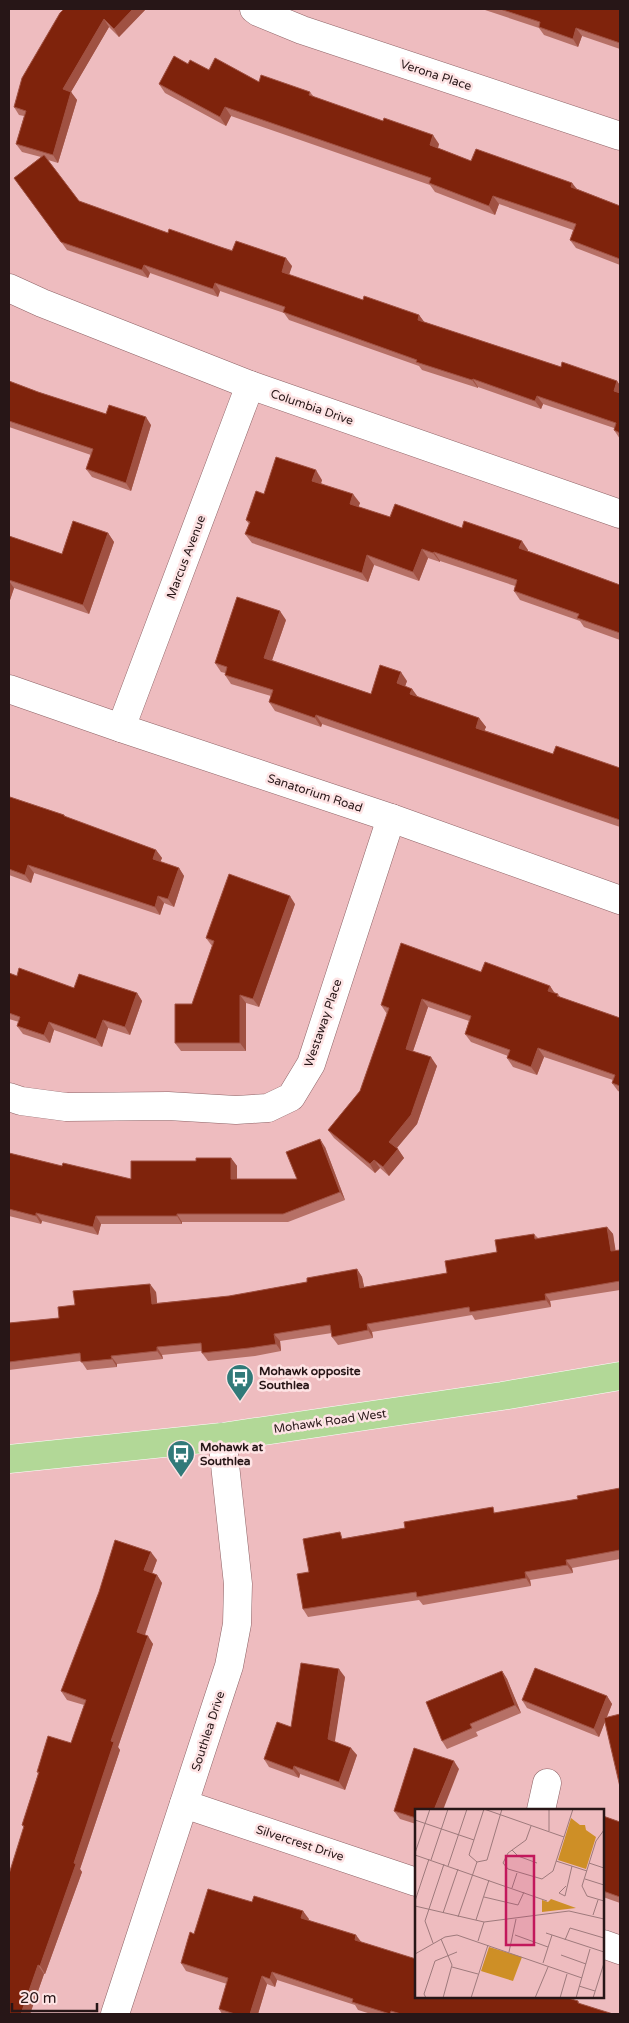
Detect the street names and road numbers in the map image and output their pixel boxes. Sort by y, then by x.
street label: Verona Place [399,57,474,93]
street label: Columbia Drive [269,386,355,428]
street label: Marcus Avenue [164,513,208,601]
street label: Sanatorium Road [266,771,364,815]
street label: Westaway Place [301,977,345,1069]
street label: Mohawk Road West [273,1406,388,1436]
street label: Southlea Drive [189,1689,228,1773]
street label: Silvercrest Drive [254,1822,346,1864]

